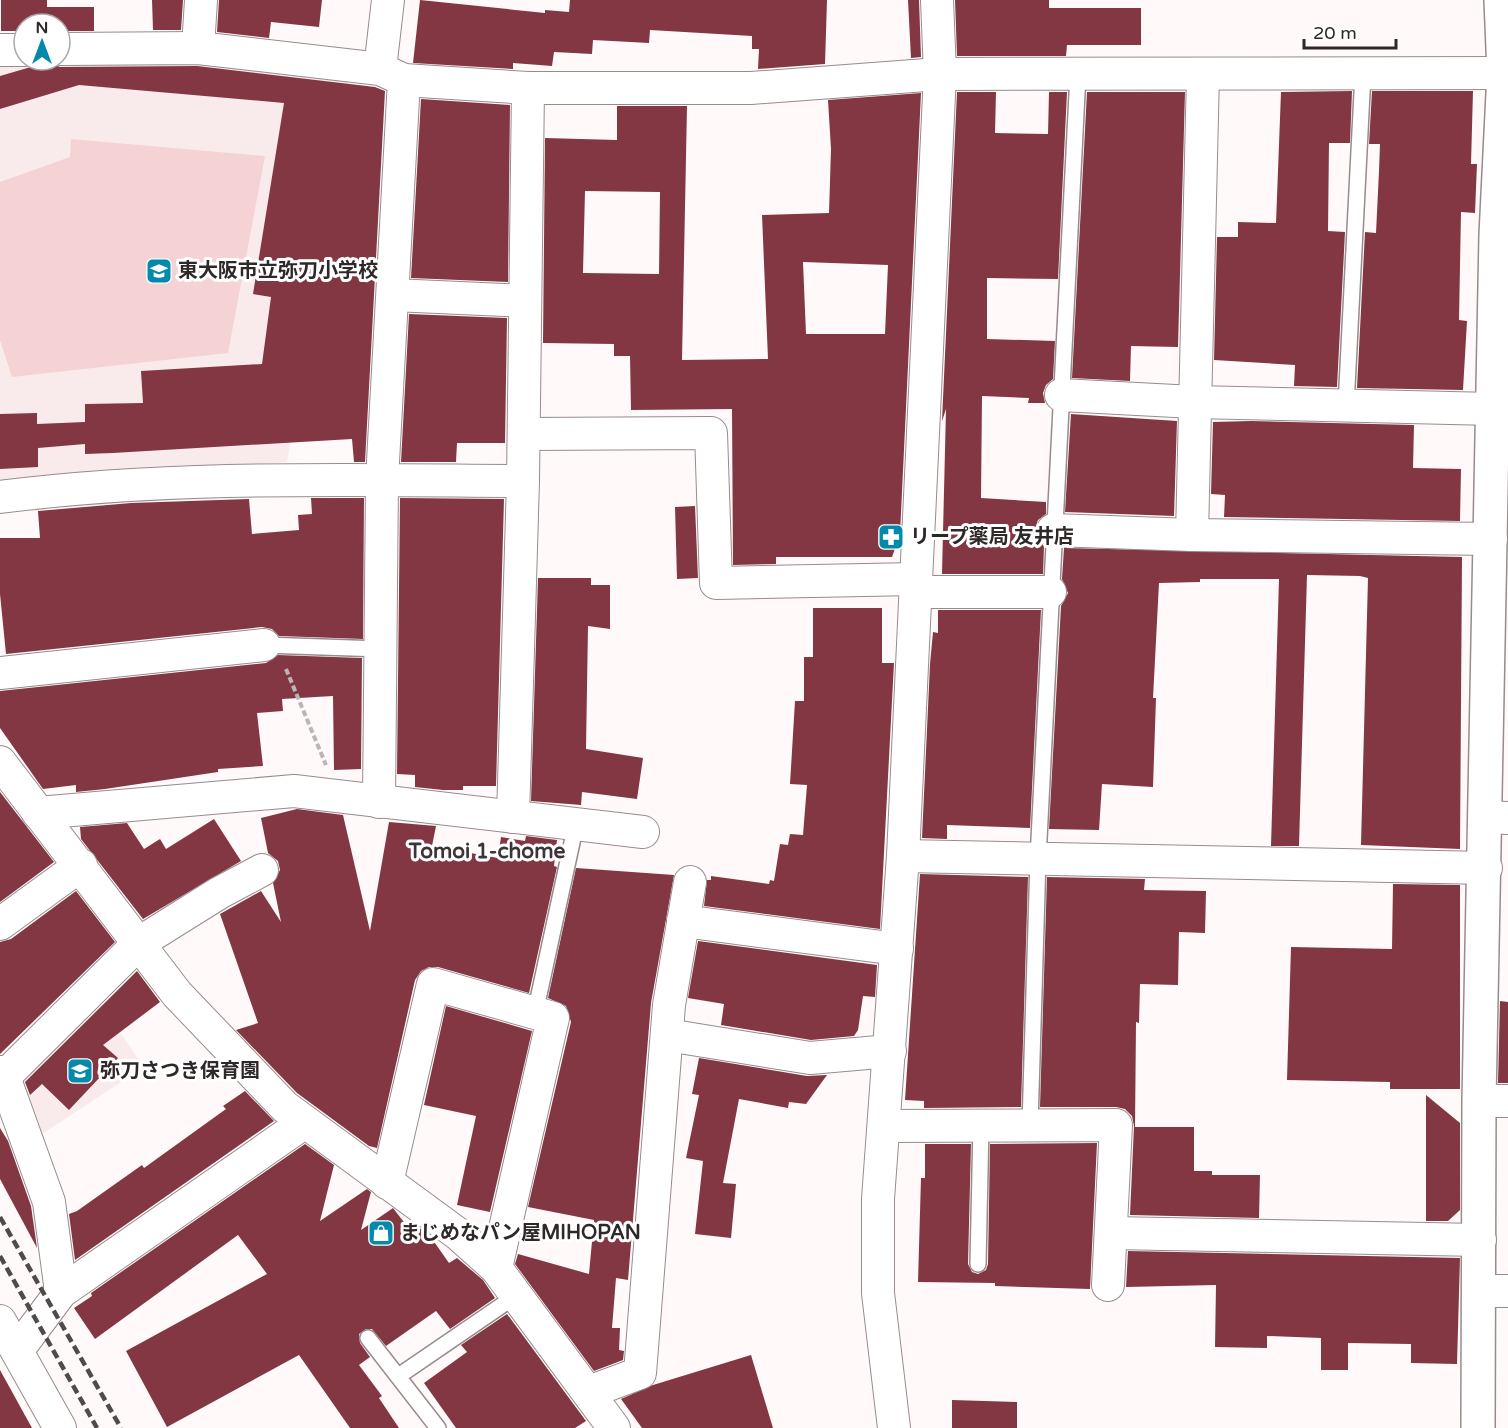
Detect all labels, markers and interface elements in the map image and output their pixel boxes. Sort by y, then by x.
north arrow [12,12,72,72]
scale bar [1304,12,1396,50]
text: N [36,18,48,38]
text: 20 m [1313,22,1357,44]
school or university icon: 東大阪市立弥刀小学校 [144,256,174,286]
place label: 東大阪市立弥刀小学校 [178,259,378,283]
pharmacy icon: リープ薬局 友井店 [876,522,906,552]
place label: リープ薬局 友井店 [910,525,1074,549]
district label: Tomoi 1-chome [408,839,565,864]
school or university icon: 弥刀さつき保育園 [65,1056,95,1086]
place label: 弥刀さつき保育園 [100,1059,260,1083]
shop icon: まじめなパン屋MIHOPAN [366,1218,396,1248]
place label: まじめなパン屋MIHOPAN [400,1221,641,1245]

